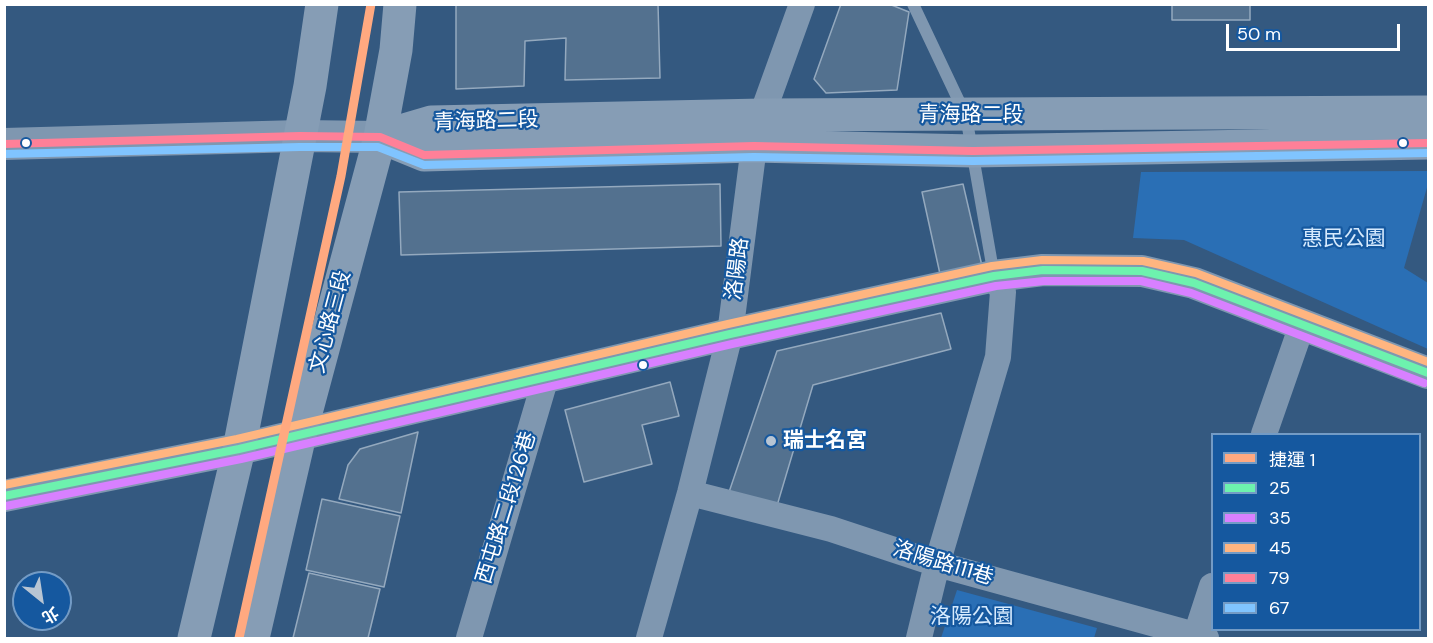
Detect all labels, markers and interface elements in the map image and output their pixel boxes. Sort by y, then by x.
scale bar [1229,12,1403,50]
text: 50 m [1237,22,1281,46]
street label: 青海路二段 [919,102,1023,128]
street label: 青海路二段 [433,108,539,136]
unlabelled marker [20,137,32,149]
unlabelled marker [1397,137,1409,149]
park label: 惠民公園 [1302,226,1386,252]
street label: 洛陽路 [722,236,754,302]
street label: 文心路三段 [305,268,357,376]
unlabelled marker [637,359,649,371]
place label: 瑞士名宮 [783,428,867,454]
street label: 西屯路二段126巷 [472,429,542,587]
legend [1211,433,1421,631]
marker: 瑞士名宮 [764,434,778,448]
text: 捷運 1 [1269,448,1315,472]
text: 25 [1269,476,1290,500]
text: 35 [1269,506,1291,530]
text: 45 [1269,536,1291,560]
street label: 洛陽路111巷 [890,537,996,591]
text: 79 [1269,566,1289,590]
north arrow [12,571,72,631]
text: 67 [1269,596,1289,620]
text: 北 [38,602,62,628]
park label: 洛陽公園 [930,604,1014,630]

